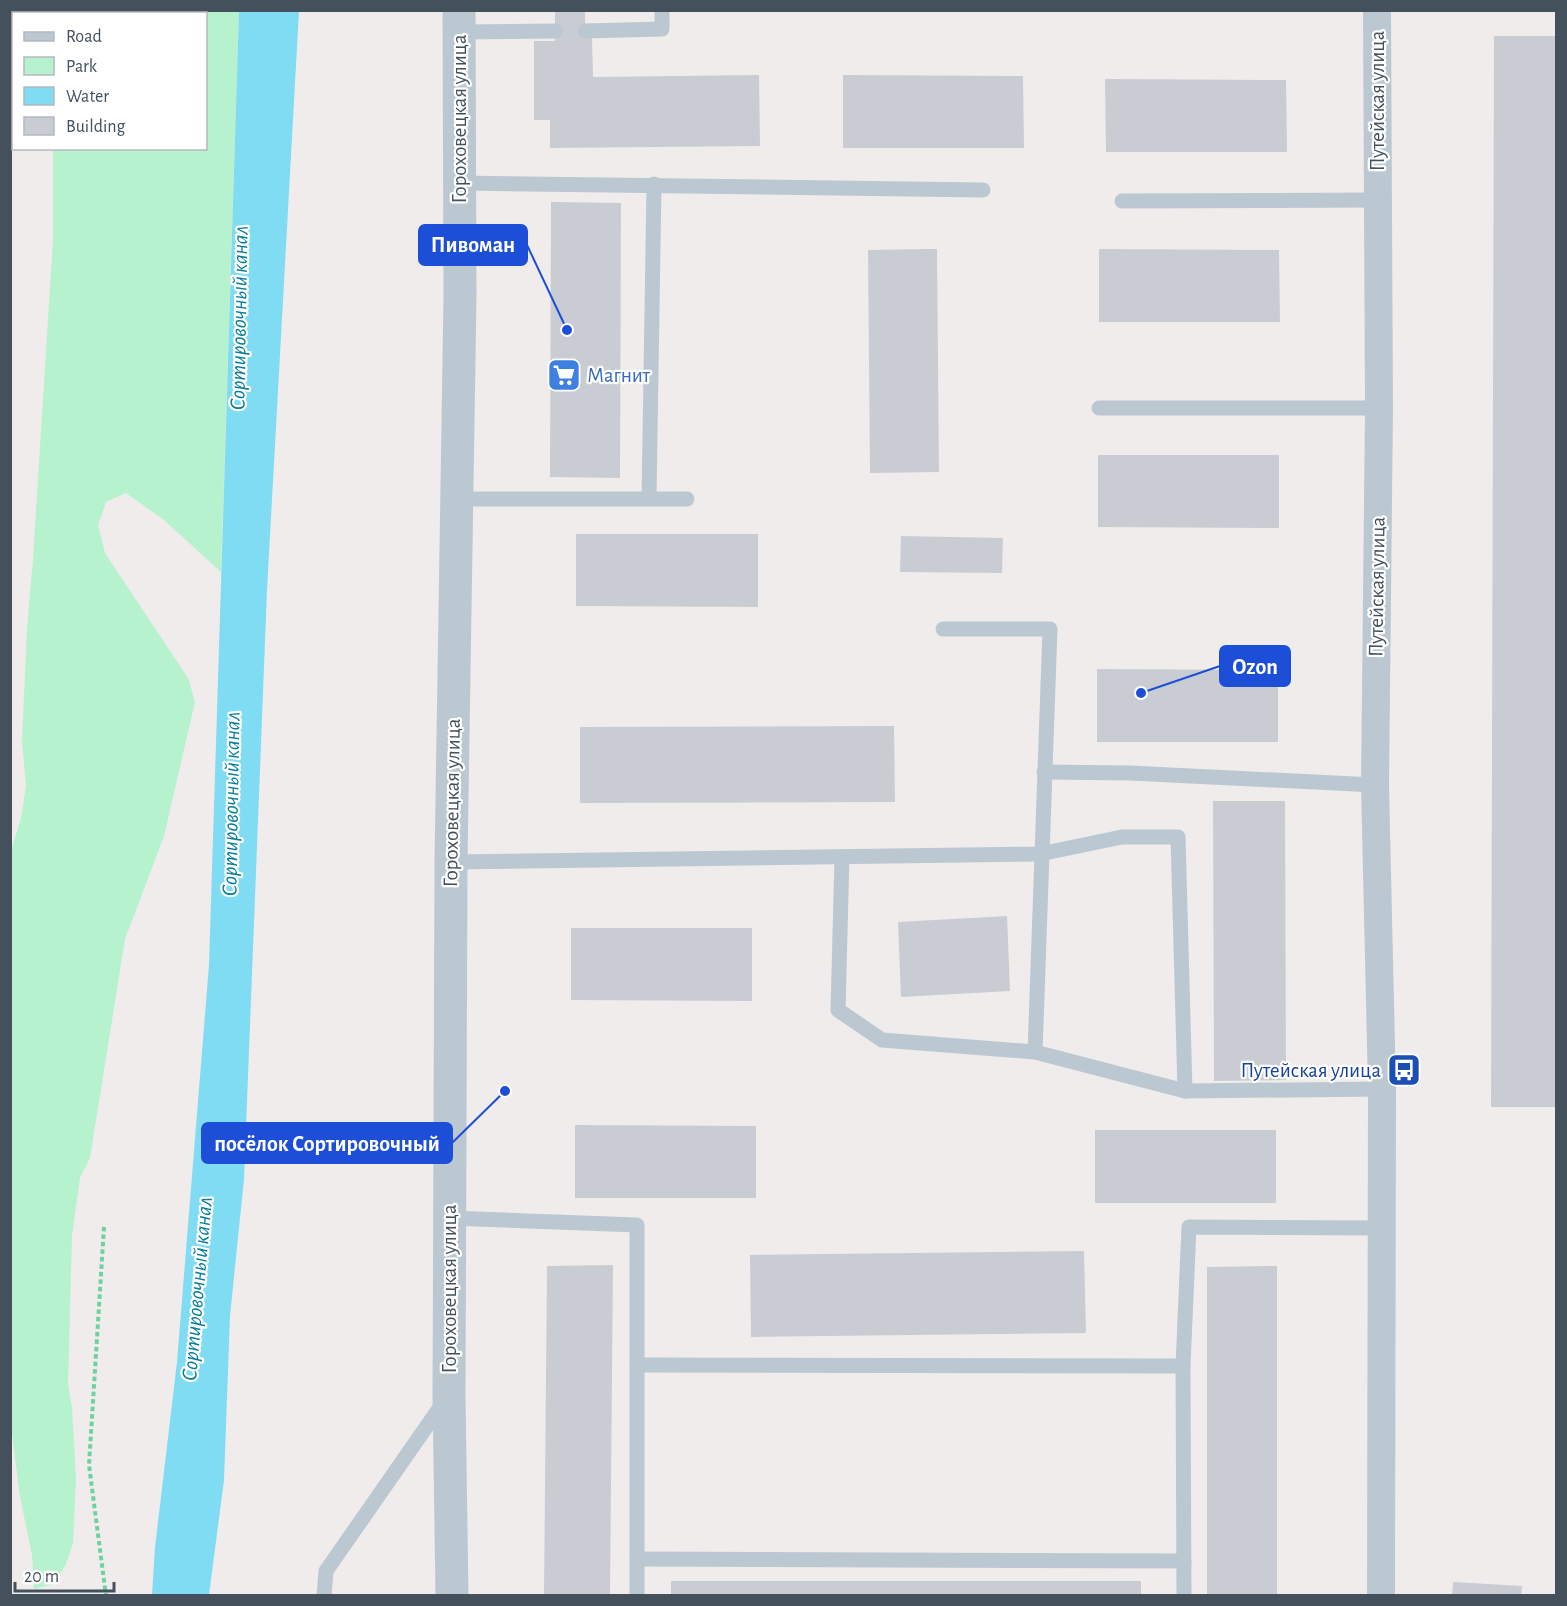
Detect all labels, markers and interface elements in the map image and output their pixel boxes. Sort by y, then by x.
legend [12,12,207,150]
text: Road [66,28,102,46]
street label: Путейская улица [1367,30,1388,171]
street label: Гороховецкая улица [449,34,470,204]
text: Park [66,58,98,76]
text: Water [66,88,109,106]
text: Building [66,118,126,136]
callout: Пивоман [419,225,527,265]
water label: Сортировочный канал [226,226,253,410]
text: Пивоман [431,234,515,256]
supermarket icon: Магнит [546,357,582,393]
place label: Магнит [587,365,651,386]
street label: Путейская улица [1365,516,1389,657]
callout: Ozon [1220,646,1290,686]
text: Ozon [1232,656,1278,678]
water label: Сортировочный канал [218,712,245,896]
street label: Гороховецкая улица [440,718,464,888]
bus stop icon: Путейская улица [1386,1052,1422,1088]
place label: Путейская улица [1241,1060,1381,1081]
callout: посёлок Сортировочный [202,1123,452,1163]
text: посёлок Сортировочный [214,1133,440,1155]
water label: Сортировочный канал [178,1196,217,1382]
street label: Гороховецкая улица [439,1204,460,1374]
scale bar [15,1555,114,1593]
text: 20 m [24,1568,59,1586]

